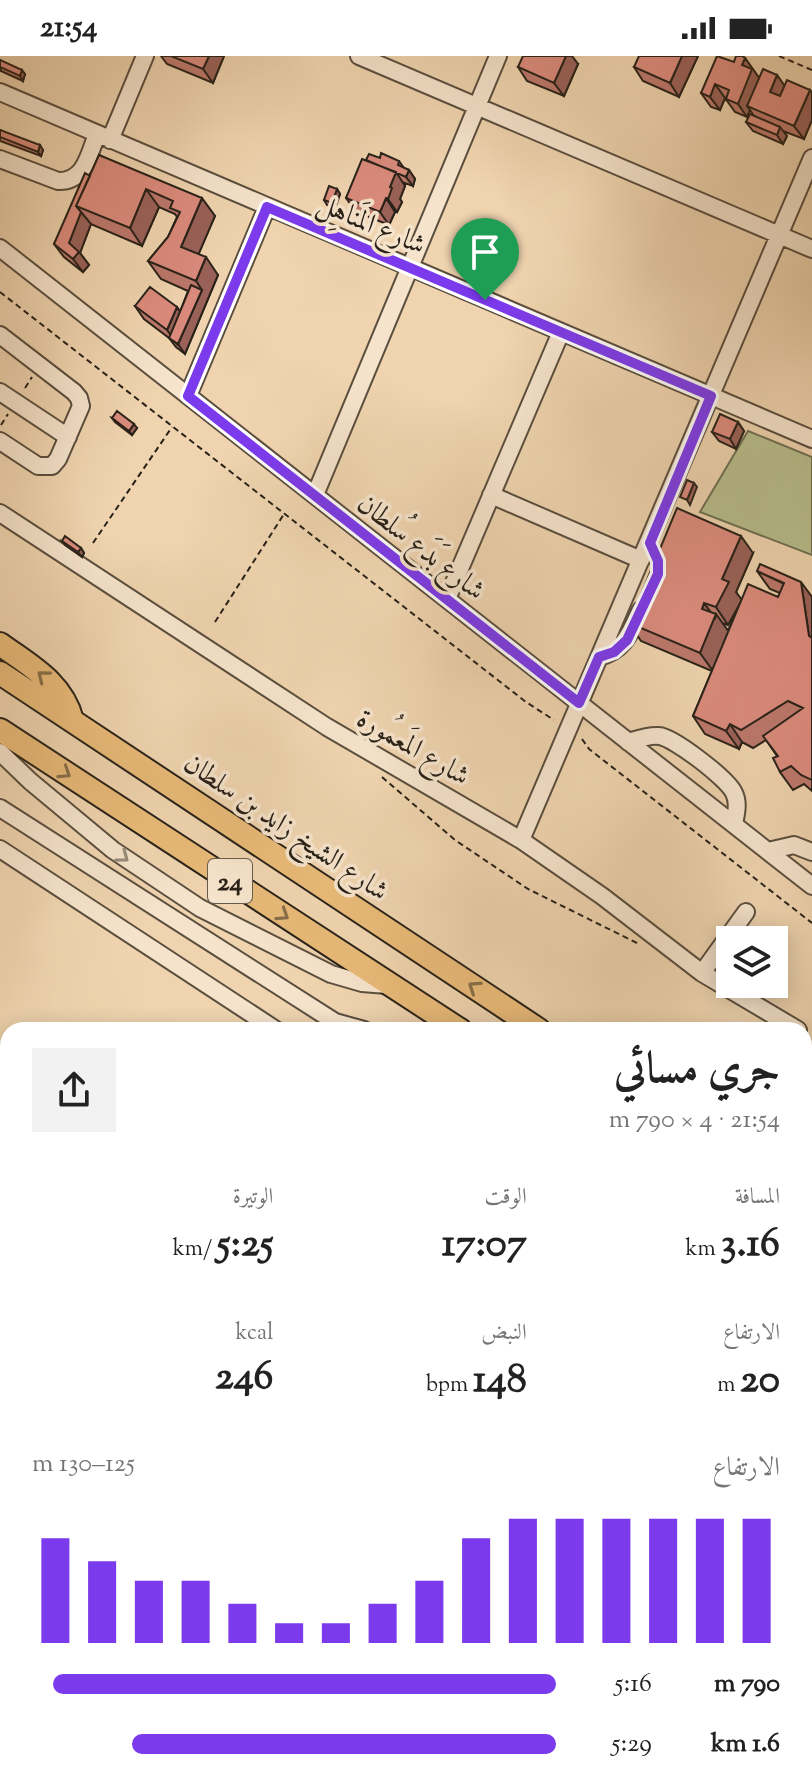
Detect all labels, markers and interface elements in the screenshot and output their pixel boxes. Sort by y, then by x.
text: 21:54 [40,7,97,50]
street label: شارع المَناهِل [310,182,433,267]
pin [451,218,519,300]
icon: arrive [463,230,507,274]
street label: شارع بَدَع سُلطان [347,481,497,612]
one-way arrow [38,671,53,686]
street label: شارع المَعمُورة [348,695,480,798]
street label: شارع الشيخ زايد بن سلطان [174,745,396,914]
one-way arrow [56,763,71,778]
one-way arrow [114,847,129,862]
road number: 24 [208,859,252,903]
one-way arrow [274,906,288,921]
map controls [716,926,788,998]
button: layers [716,926,788,998]
one-way arrow [468,981,483,996]
text: جري مسائي [614,1040,780,1103]
button: share [32,1048,116,1132]
text: 21:54 · 4 × 790 m [609,1102,780,1139]
text: الوتيرة [233,1182,273,1214]
text: الوقت [485,1182,527,1214]
text: المسافة [735,1182,780,1214]
text: 5:25 [217,1217,273,1274]
text: 17:07 [442,1217,527,1274]
text: 3.16 [720,1217,780,1274]
text: /km [173,1234,217,1266]
text: km [685,1234,720,1266]
text: kcal [236,1318,273,1350]
text: النبض [481,1318,527,1350]
text: الارتفاع [723,1318,780,1350]
text: 246 [215,1350,273,1407]
text: 148 [473,1353,527,1410]
text: 20 [740,1353,780,1410]
text: bpm [426,1370,473,1402]
text: m [717,1370,740,1402]
text: 125–130 m [32,1446,135,1483]
text: الارتفاع [713,1450,780,1487]
text: 5:16 [615,1666,652,1703]
text: 790 m [714,1666,780,1703]
text: 5:29 [612,1726,652,1763]
text: 1.6 km [711,1726,780,1763]

